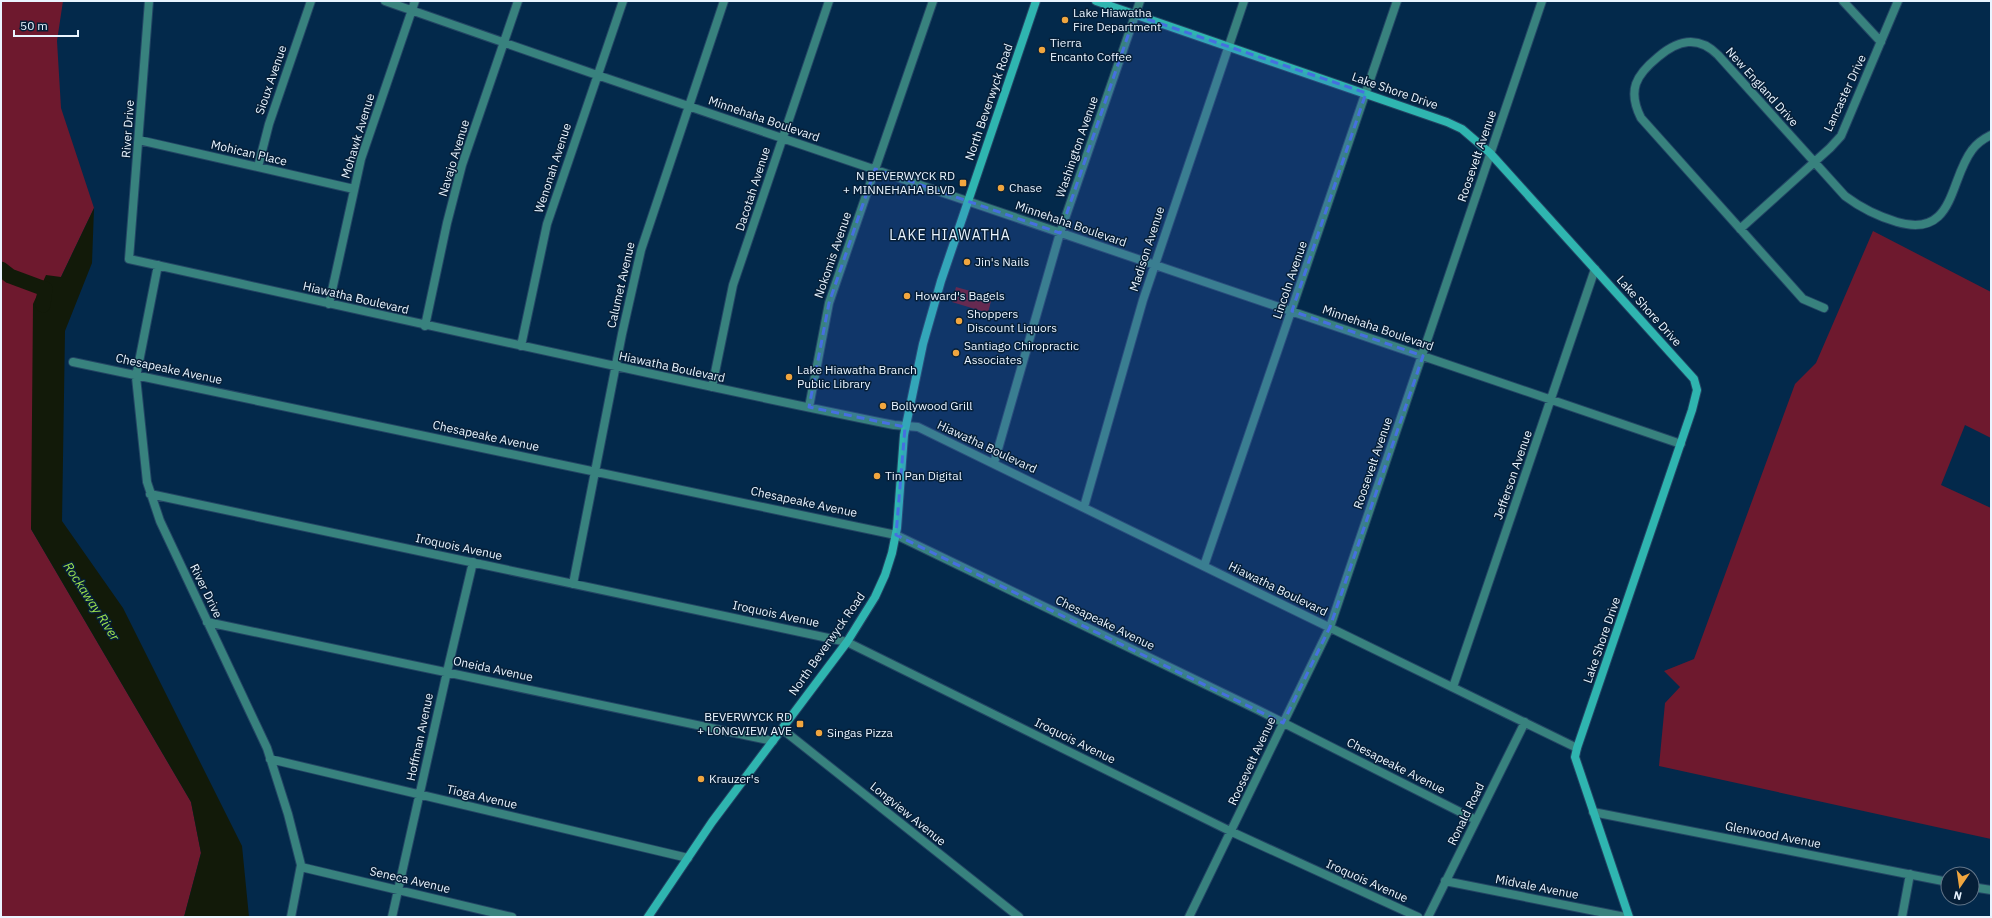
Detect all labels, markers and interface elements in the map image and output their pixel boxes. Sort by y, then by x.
place label: Lake Hiawatha Fire Department [1073,5,1161,34]
scale bar [14,12,78,38]
marker: Lake Hiawatha Fire Department [1060,15,1070,25]
text: 50 m [20,18,48,33]
place label: Tierra Encanto Coffee [1050,35,1132,64]
street label: North Beverwyck Road [961,41,1016,162]
street label: Sioux Avenue [252,43,290,117]
street label: New England Drive [1723,44,1802,130]
marker: Tierra Encanto Coffee [1037,45,1047,55]
street label: Lancaster Drive [1820,52,1869,134]
street label: Lake Shore Drive [1350,69,1441,112]
street label: Mohawk Avenue [337,91,378,180]
street label: Minnehaha Boulevard [706,92,822,145]
street label: Washington Avenue [1052,94,1101,200]
street label: River Drive [118,99,137,159]
street label: Roosevelt Avenue [1454,108,1499,204]
street label: Navajo Avenue [435,117,472,198]
street label: Wenonah Avenue [531,121,574,215]
street label: Mohican Place [209,136,289,169]
street label: Dacotah Avenue [732,145,773,233]
place label: N BEVERWYCK RD + MINNEHAHA BLVD [843,168,955,197]
marker: N BEVERWYCK RD + MINNEHAHA BLVD [958,178,968,188]
place label: Chase [1009,180,1043,195]
marker: Chase [996,183,1006,193]
street label: Minnehaha Boulevard [1013,197,1129,250]
street label: Madison Avenue [1126,204,1167,293]
street label: Nokomis Avenue [811,209,854,300]
district label: LAKE HIAWATHA [889,226,1011,244]
street label: Lincoln Avenue [1269,238,1310,321]
street label: Calumet Avenue [603,240,638,330]
place label: Jin's Nails [975,254,1029,269]
marker: Jin's Nails [962,257,972,267]
street label: Lake Shore Drive [1614,272,1685,349]
street label: Hiawatha Boulevard [302,278,411,317]
place label: Howard's Bagels [915,288,1005,303]
marker: Howard's Bagels [902,291,912,301]
street label: Minnehaha Boulevard [1320,301,1436,354]
place label: Shoppers Discount Liquors [967,306,1057,335]
marker: Shoppers Discount Liquors [954,316,964,326]
place label: Santiago Chiropractic Associates [964,338,1079,367]
street label: Hiawatha Boulevard [618,348,727,385]
marker: Santiago Chiropractic Associates [951,348,961,358]
street label: Chesapeake Avenue [114,350,224,387]
place label: Lake Hiawatha Branch Public Library [797,362,917,391]
marker: Lake Hiawatha Branch Public Library [784,372,794,382]
place label: Bollywood Grill [891,398,973,413]
marker: Bollywood Grill [878,401,888,411]
street label: Roosevelt Avenue [1350,415,1395,511]
street label: Chesapeake Avenue [431,417,541,454]
street label: Hiawatha Boulevard [935,417,1039,476]
street label: Jefferson Avenue [1490,428,1535,522]
place label: Tin Pan Digital [885,468,962,483]
marker: Tin Pan Digital [872,471,882,481]
street label: Chesapeake Avenue [749,483,859,520]
street label: Iroquois Avenue [414,530,504,563]
street label: Hiawatha Boulevard [1226,558,1330,619]
water label: Rockaway River [60,559,124,645]
street label: River Drive [187,561,226,621]
street label: North Beverwyck Road [785,589,868,698]
street label: Chesapeake Avenue [1053,592,1158,653]
street label: Lake Shore Drive [1580,594,1623,685]
street label: Iroquois Avenue [731,597,821,630]
street label: Oneida Avenue [452,653,535,684]
street label: Hoffman Avenue [403,691,436,782]
place label: BEVERWYCK RD + LONGVIEW AVE [697,709,792,738]
street label: Iroquois Avenue [1032,714,1118,767]
street label: Roosevelt Avenue [1224,714,1279,807]
marker: BEVERWYCK RD + LONGVIEW AVE [795,719,805,729]
place label: Singas Pizza [827,725,894,740]
marker: Singas Pizza [814,728,824,738]
street label: Chesapeake Avenue [1344,734,1448,797]
place label: Krauzer's [709,771,760,786]
marker: Krauzer's [696,774,706,784]
street label: Longview Avenue [867,778,950,849]
street label: Ronald Road [1444,780,1487,848]
street label: Tioga Avenue [445,781,519,812]
street label: Glenwood Avenue [1724,818,1823,851]
street label: Iroquois Avenue [1324,856,1411,905]
street label: Seneca Avenue [368,863,452,896]
north arrow [1940,866,1980,906]
street label: Midvale Avenue [1494,871,1580,902]
text: N [1952,888,1963,903]

